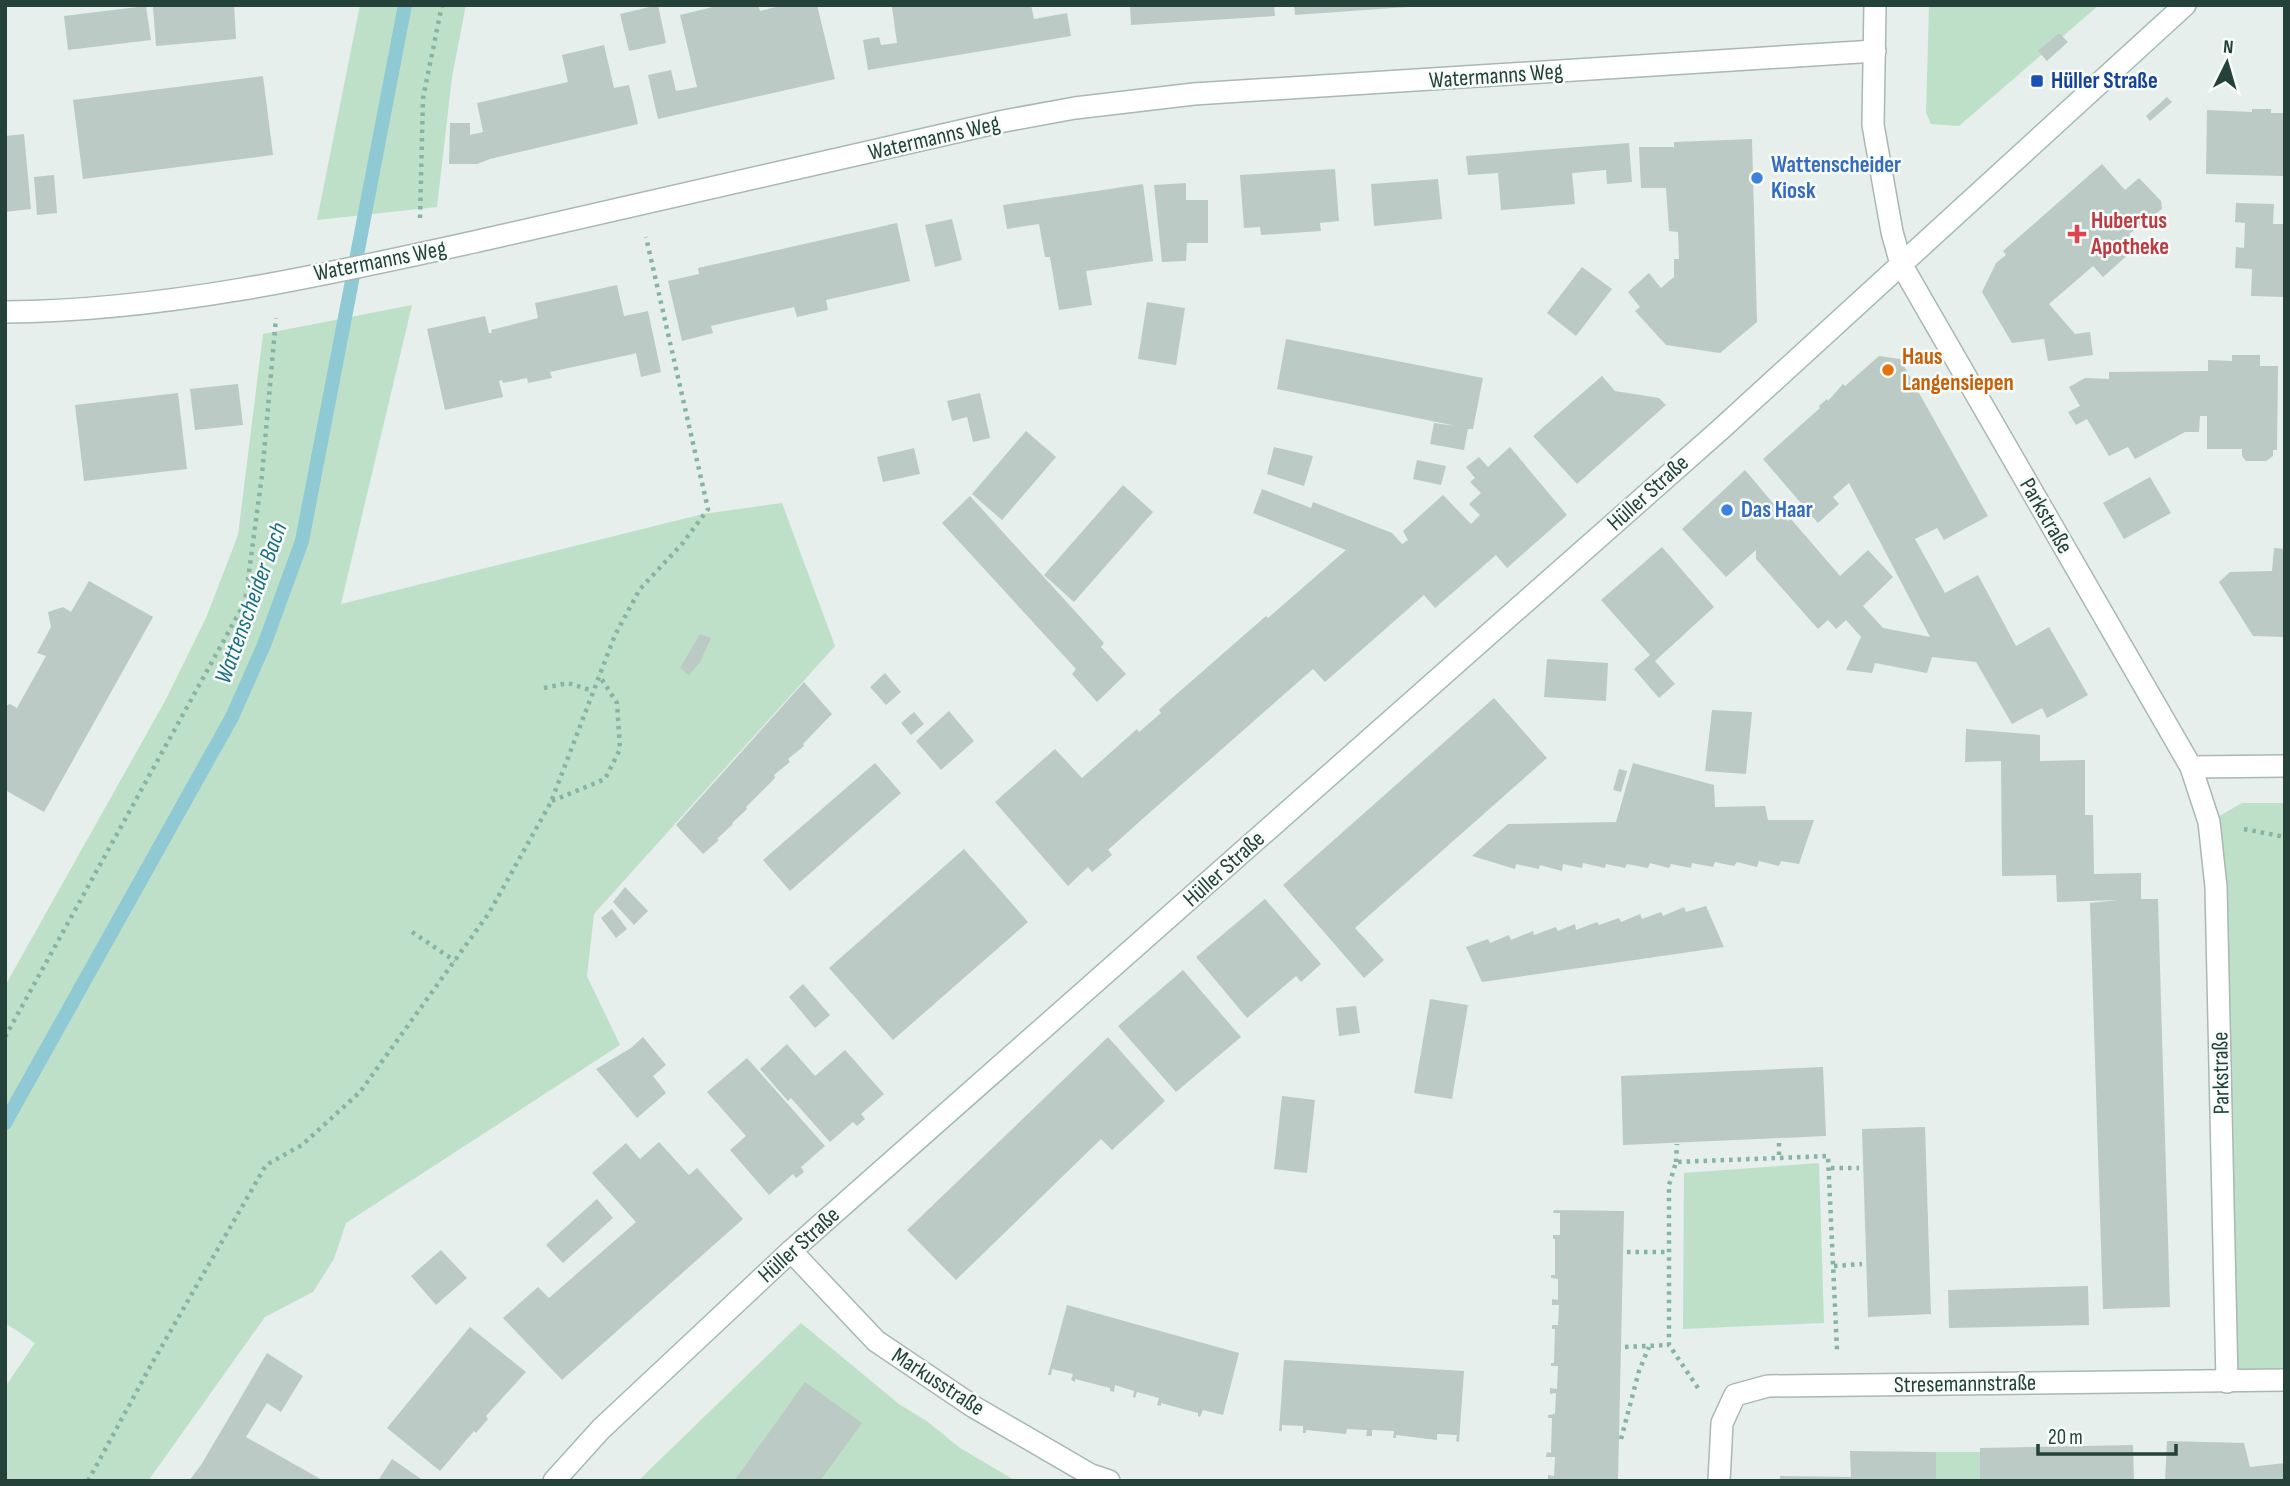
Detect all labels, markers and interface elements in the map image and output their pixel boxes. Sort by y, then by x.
north arrow [2192,28,2262,98]
text: N [2222,36,2234,59]
street label: Watermanns Weg [1428,57,1564,95]
place label: Hüller Straße [2051,67,2158,95]
marker: Hüller Straße [2029,73,2045,89]
street label: Watermanns Weg [866,109,1002,167]
place label: Wattenscheider Kiosk [1771,151,1901,205]
marker: Wattenscheider Kiosk [1749,170,1765,186]
place label: Hubertus Apotheke [2090,207,2169,261]
marker: Hubertus Apotheke [2069,226,2085,242]
street label: Watermanns Weg [311,234,449,288]
place label: Haus Langensiepen [1902,343,2014,397]
marker: Haus Langensiepen [1880,362,1896,378]
street label: Hüller Straße [1601,449,1695,537]
street label: Parkstraße [2013,473,2079,559]
place label: Das Haar [1741,496,1813,524]
marker: Das Haar [1719,502,1735,518]
water label: Wattenscheider Bach [208,519,294,687]
street label: Hüller Straße [1177,825,1271,913]
street label: Parkstraße [2206,1031,2236,1115]
street label: Hüller Straße [752,1201,846,1289]
street label: Markusstraße [886,1342,990,1422]
street label: Stresemannstraße [1894,1369,2036,1399]
scale bar [2038,1412,2176,1456]
text: 20 m [2048,1425,2083,1450]

